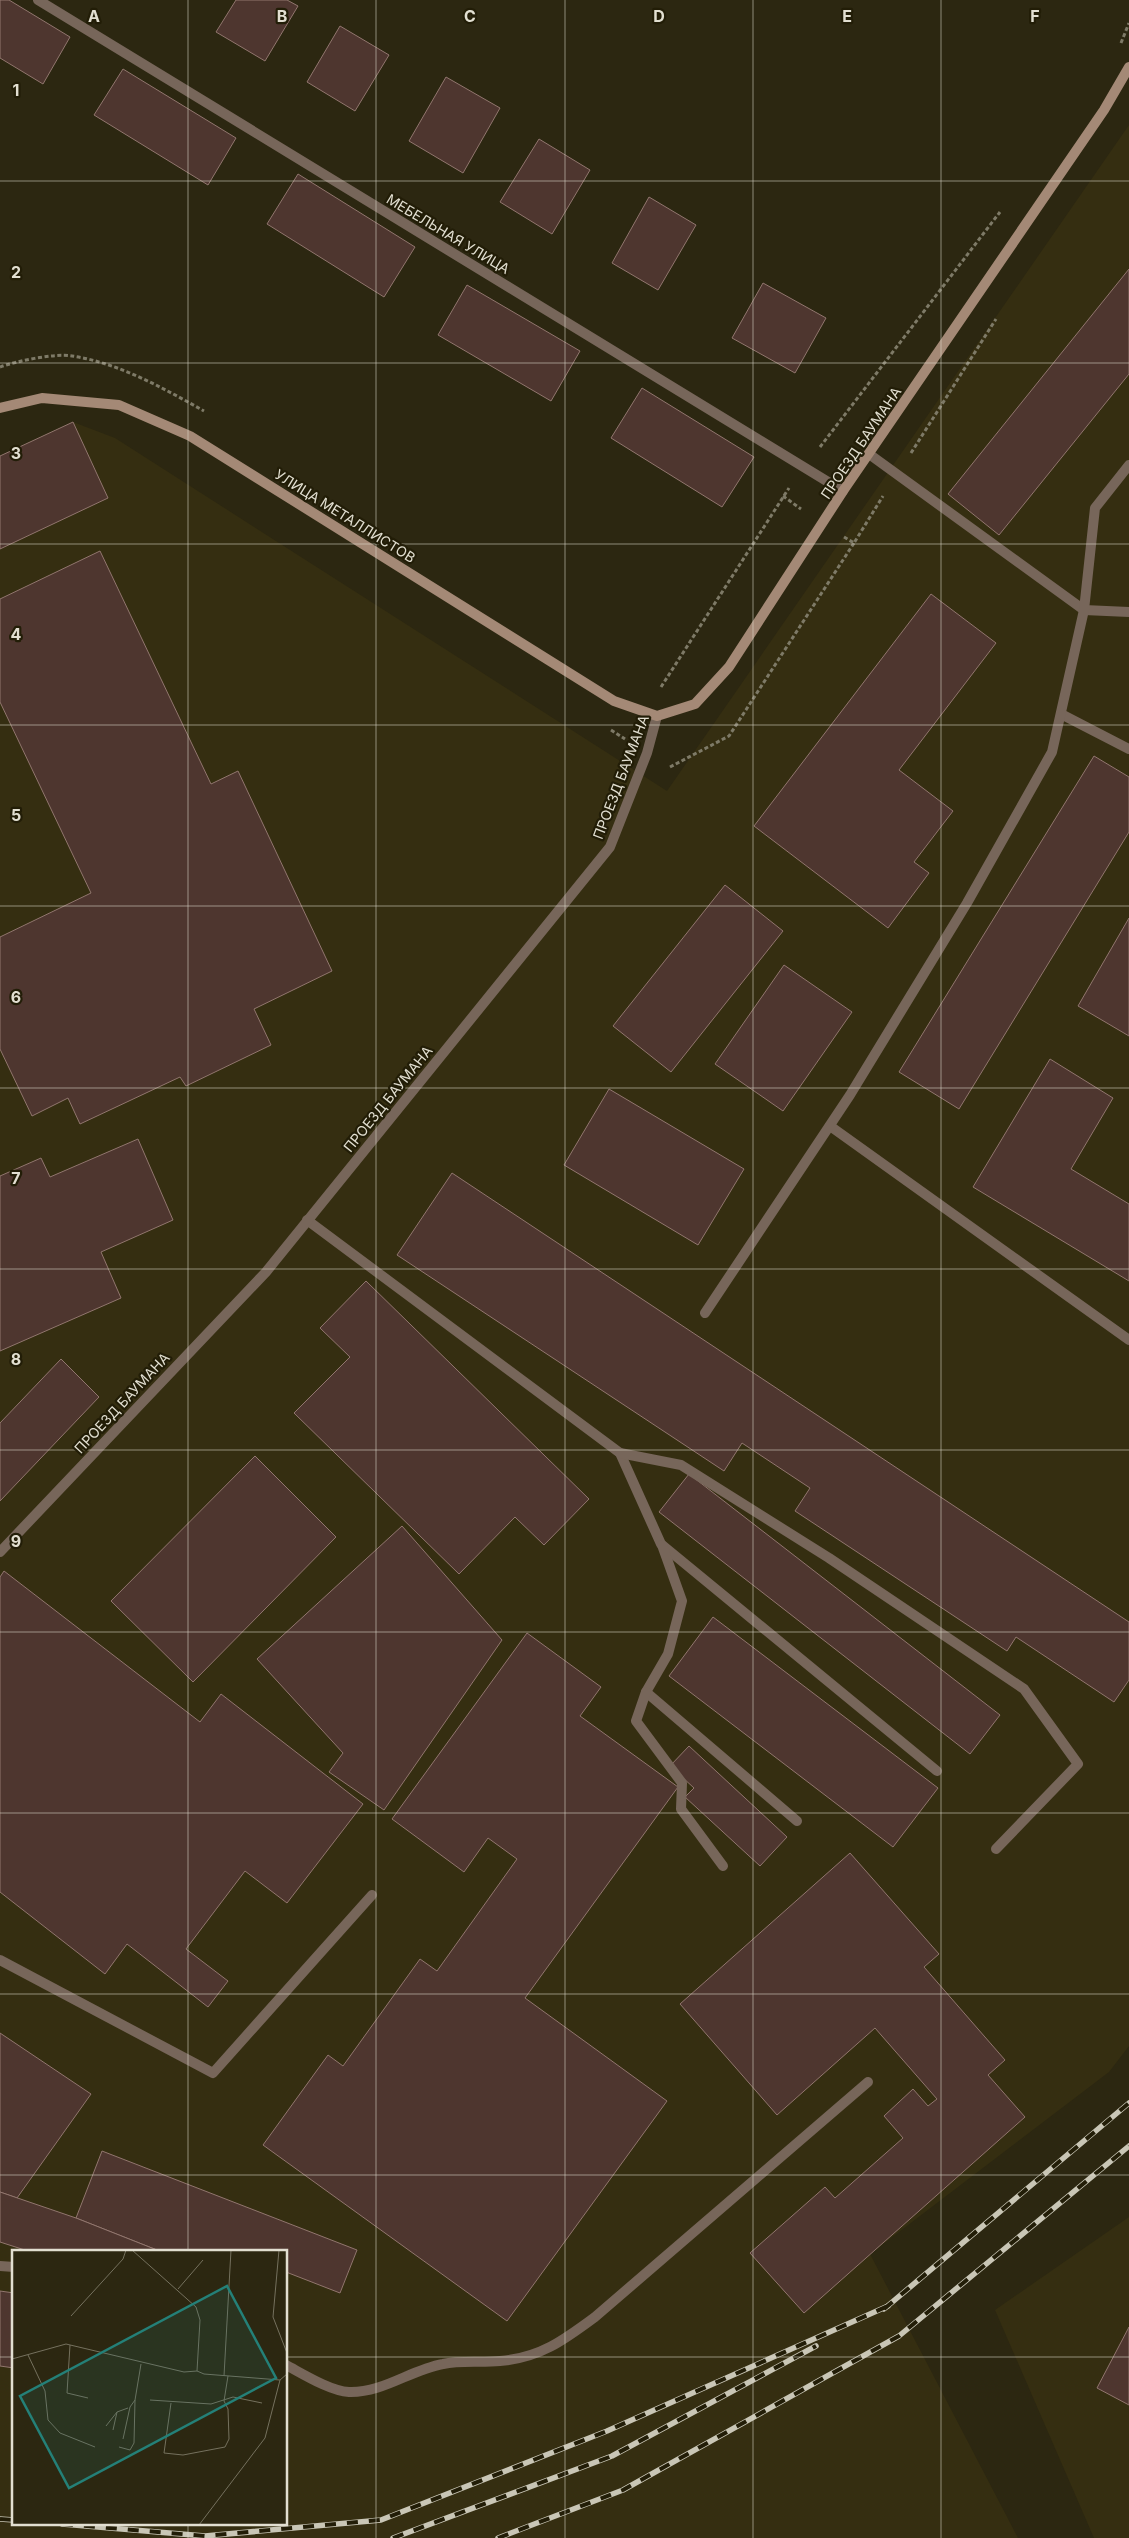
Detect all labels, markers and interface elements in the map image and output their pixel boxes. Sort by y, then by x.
text: A [88,6,100,26]
text: B [277,6,287,26]
text: C [464,6,476,26]
text: D [653,6,665,26]
text: E [842,6,852,26]
text: F [1030,6,1040,26]
text: 1 [13,80,19,100]
street label: МЕБЕЛЬНАЯ УЛИЦА [384,190,513,277]
text: 2 [11,262,21,282]
street label: ПРОЕЗД БАУМАНА [817,383,905,502]
text: 3 [11,443,21,463]
street label: УЛИЦА МЕТАЛЛИСТОВ [272,465,419,566]
text: 4 [11,624,22,644]
street label: ПРОЕЗД БАУМАНА [589,712,652,841]
text: 5 [11,805,21,825]
text: 6 [11,987,21,1007]
street label: ПРОЕЗД БАУМАНА [340,1042,436,1155]
text: 7 [11,1168,21,1188]
text: 8 [11,1349,21,1369]
street label: ПРОЕЗД БАУМАНА [71,1349,173,1457]
text: 9 [11,1531,21,1551]
inset map [12,2250,288,2526]

